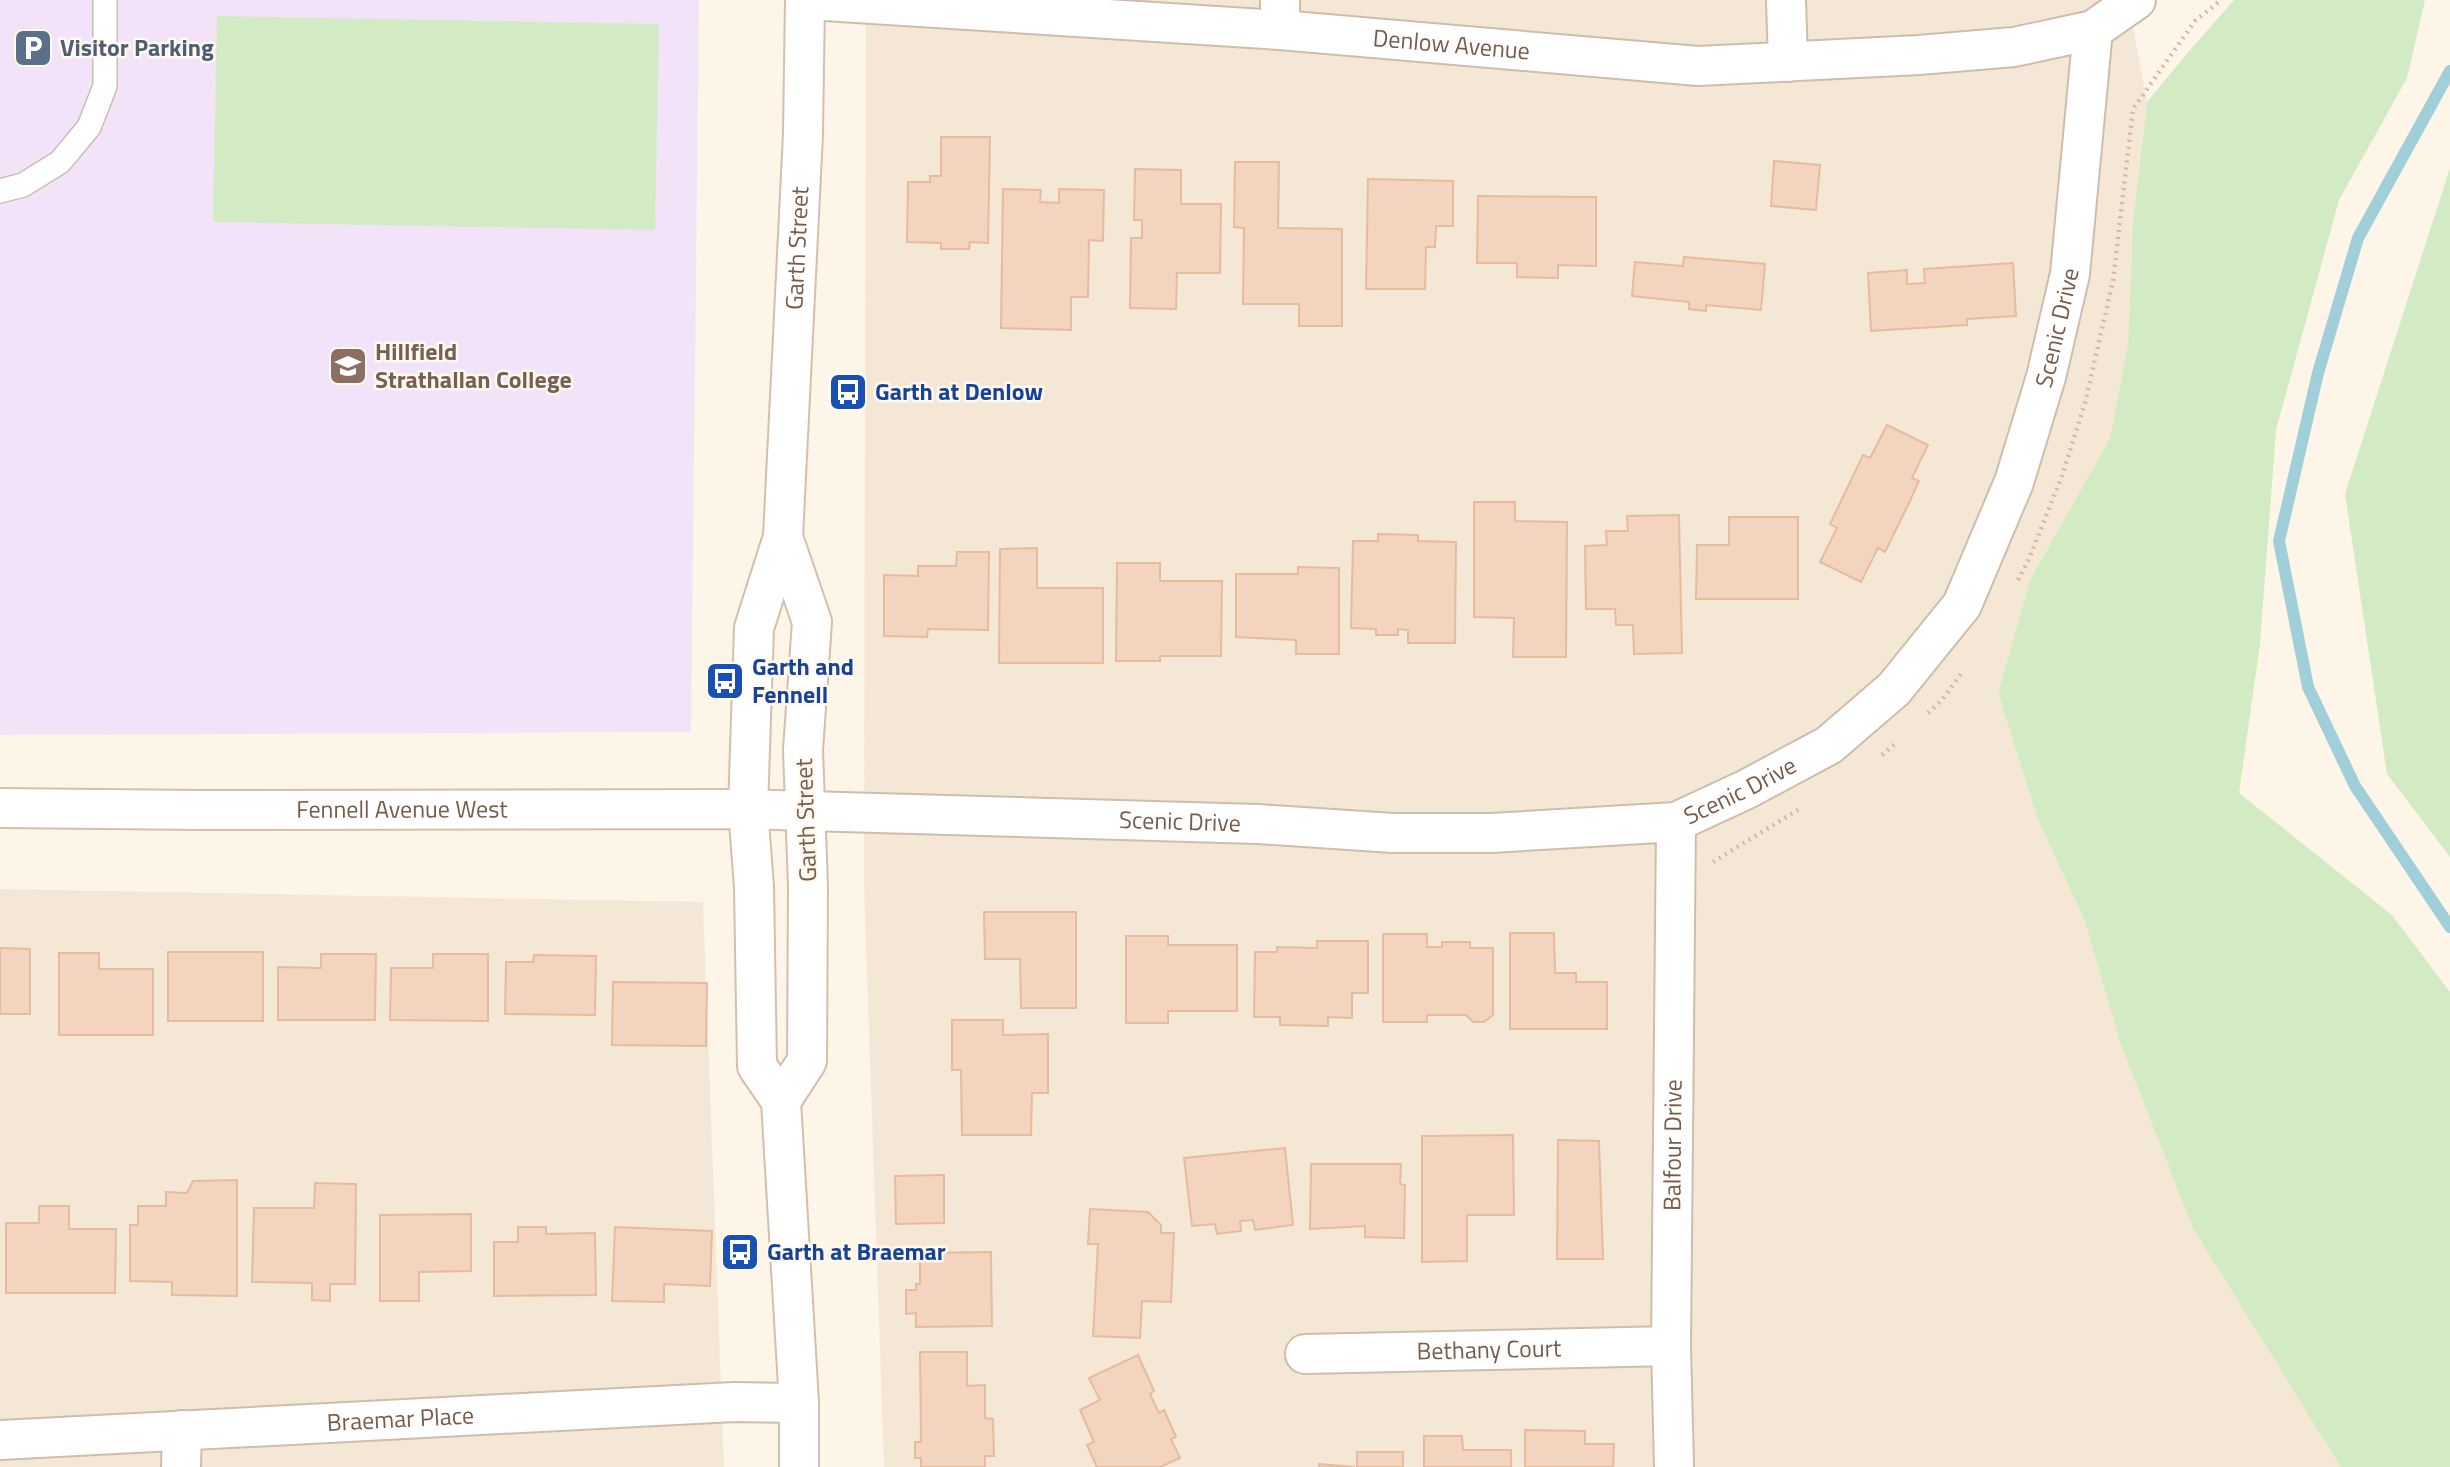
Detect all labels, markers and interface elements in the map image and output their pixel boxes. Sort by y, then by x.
street label: Denlow Avenue [1372,19,1531,68]
parking icon: Visitor Parking [12,27,54,69]
place label: Visitor Parking [60,29,214,65]
street label: Garth Street [775,185,817,311]
street label: Scenic Drive [2025,264,2088,392]
place label: Hillfield Strathallan College [375,333,572,397]
school or university icon: Hillfield Strathallan College [327,345,369,387]
bus stop icon: Garth at Denlow [827,371,869,413]
place label: Garth at Denlow [875,373,1043,409]
place label: Garth and Fennell [752,648,854,712]
bus stop icon: Garth and Fennell [704,660,746,702]
street label: Scenic Drive [1677,747,1802,833]
street label: Garth Street [785,757,825,882]
street label: Fennell Avenue West [296,790,508,827]
street label: Scenic Drive [1118,801,1241,840]
street label: Balfour Drive [1653,1079,1691,1211]
bus stop icon: Garth at Braemar [719,1231,761,1273]
place label: Garth at Braemar [767,1233,946,1269]
street label: Bethany Court [1416,1329,1562,1369]
street label: Braemar Place [326,1396,475,1440]

